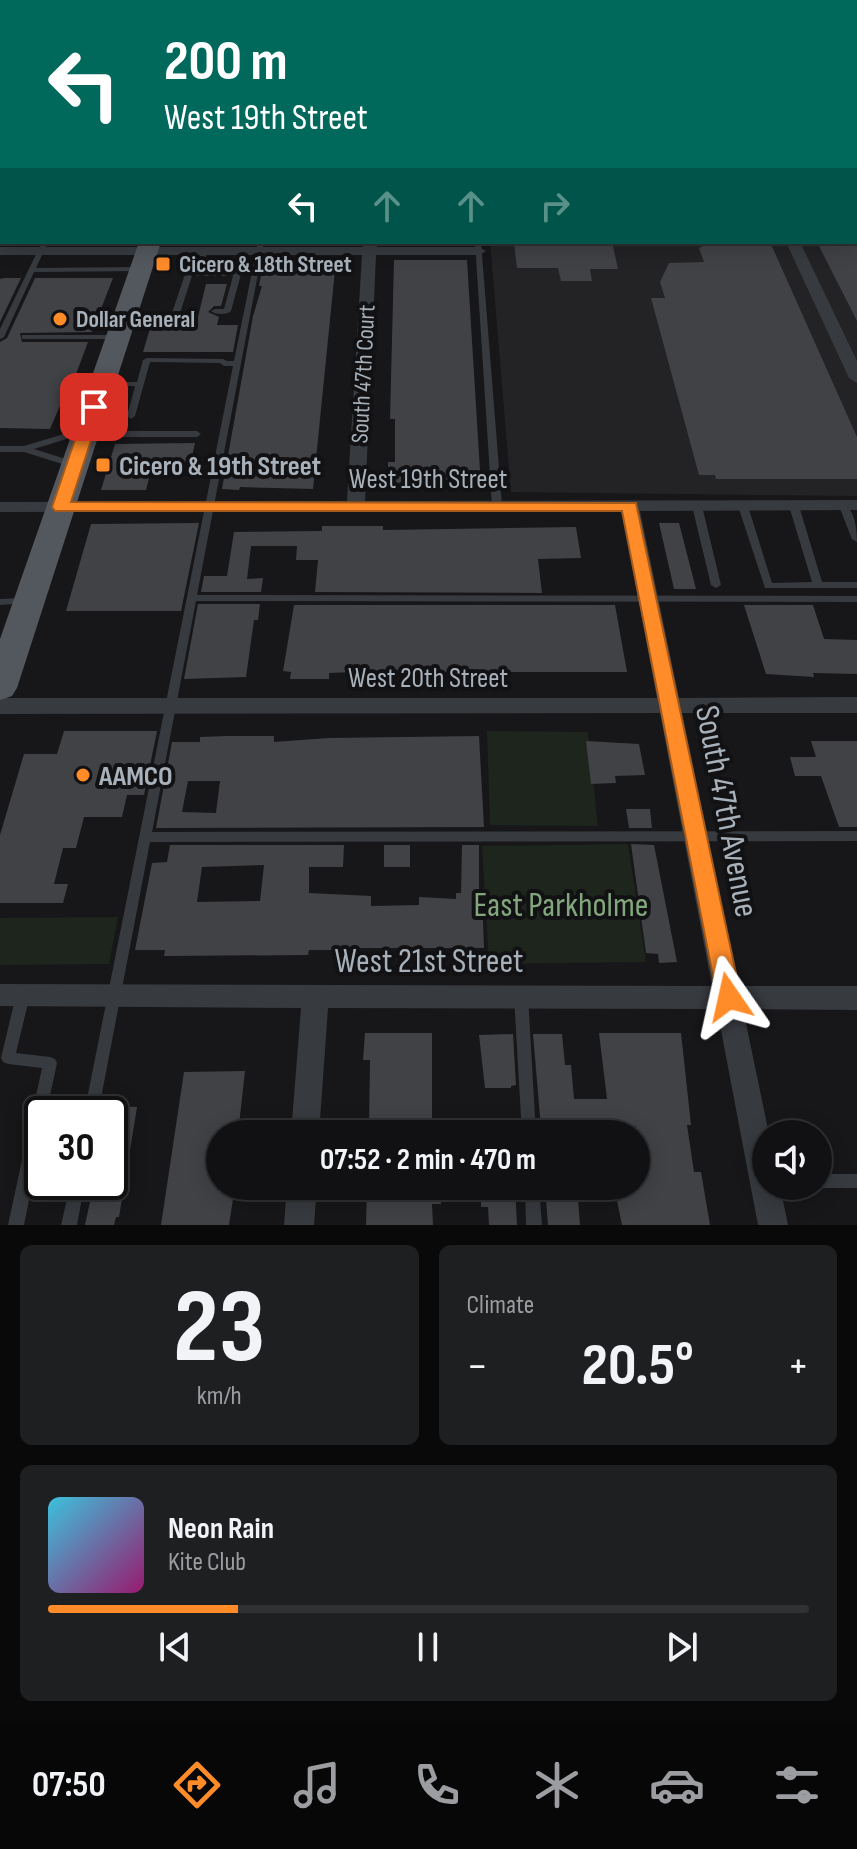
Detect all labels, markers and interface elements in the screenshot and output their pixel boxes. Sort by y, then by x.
text: 200 m [164,29,288,96]
icon: left [32,32,136,136]
text: West 19th Street [164,97,368,140]
icon: left [281,184,325,228]
icon: ahead [365,184,409,228]
icon: ahead [449,184,493,228]
icon: right [533,184,577,228]
place label: Cicero & 18th Street [179,250,352,279]
marker: Cicero & 18th Street [154,255,172,273]
street label: South 47th Court [345,304,382,444]
place label: Dollar General [76,305,195,334]
marker: Dollar General [51,310,69,328]
pin [60,373,128,441]
icon: arrive [72,385,116,429]
place label: Cicero & 19th Street [119,450,321,483]
marker: Cicero & 19th Street [94,456,112,474]
street label: West 19th Street [349,463,507,496]
street label: West 20th Street [348,662,508,695]
street label: South 47th Avenue [686,702,767,921]
place label: AAMCO [98,760,173,793]
marker: AAMCO [74,766,92,784]
park label: East Parkholme [474,885,648,926]
street label: West 21st Street [335,941,523,982]
position arrow [687,955,771,1039]
speed limit sign: 30 [24,1096,128,1200]
map controls [752,1120,832,1200]
button: sound [752,1120,832,1200]
text: 07:52 · 2 min · 470 m [320,1142,536,1178]
text: 23 [173,1266,265,1391]
text: Climate [467,1290,534,1321]
text: 20.5° [582,1330,694,1402]
text: − [467,1340,488,1393]
text: + [787,1340,809,1393]
text: km/h [197,1381,242,1412]
text: Neon Rain [168,1511,274,1547]
text: Kite Club [168,1547,246,1578]
icon: previous [153,1625,197,1669]
icon: pause [406,1625,450,1669]
icon: next [660,1625,704,1669]
icon: directions [169,1757,225,1813]
icon: music [289,1757,345,1813]
icon: phone [409,1757,465,1813]
icon: climate [529,1757,585,1813]
icon: car [649,1757,705,1813]
icon: filters [769,1757,825,1813]
text: 07:50 [32,1764,106,1807]

